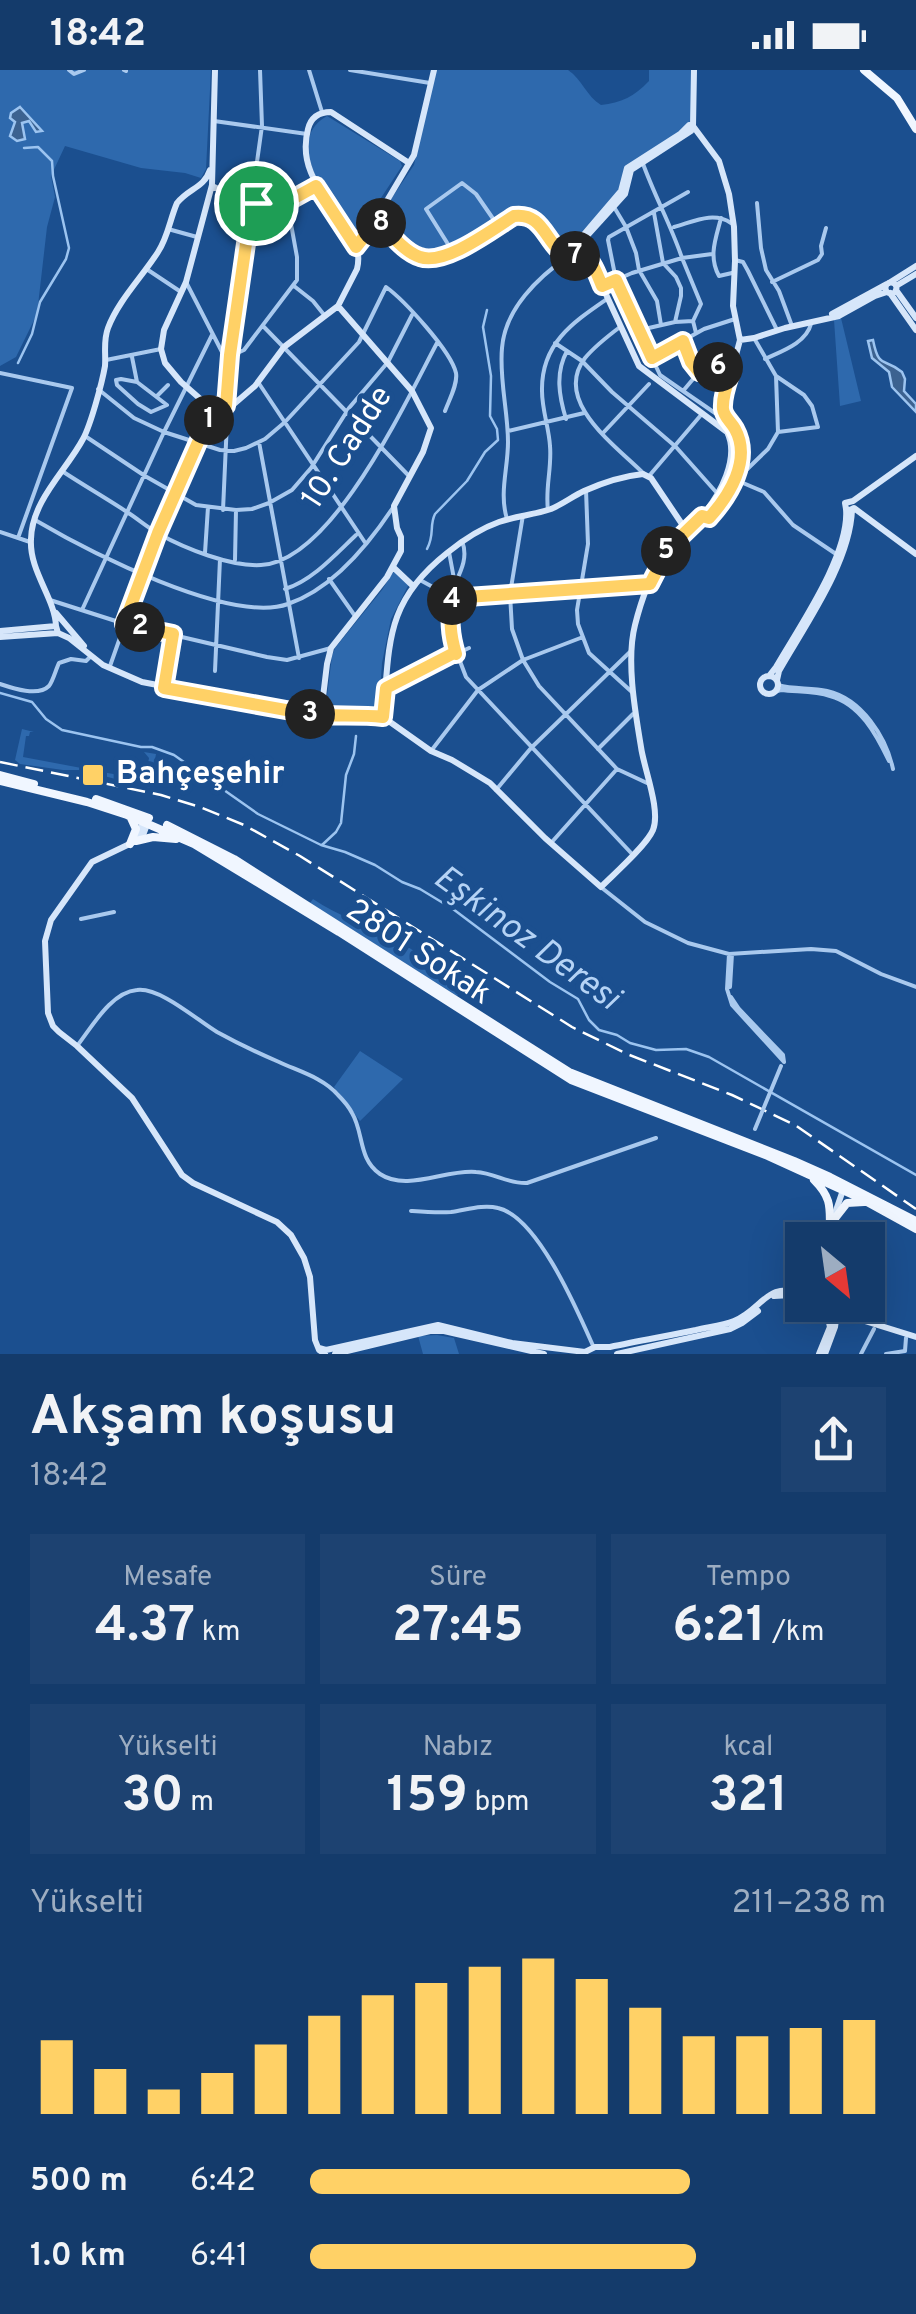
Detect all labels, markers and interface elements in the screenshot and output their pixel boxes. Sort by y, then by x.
text: 18:42 [50,11,146,60]
pin [214,161,299,246]
icon: arrive [229,176,284,231]
pin: 8 [356,198,406,248]
text: 8 [372,205,390,241]
pin: 7 [550,231,600,281]
text: 7 [567,238,583,274]
pin: 6 [693,342,743,392]
text: 6 [709,349,727,385]
street label: 10. Cadde [294,379,402,517]
pin: 1 [184,395,234,445]
text: 1 [203,402,215,438]
pin: 5 [641,526,691,576]
text: 5 [657,533,675,569]
pin: 4 [427,575,477,625]
text: 4 [443,582,461,618]
pin: 2 [115,602,165,652]
text: 2 [131,609,149,645]
pin: 3 [285,689,335,739]
text: 3 [302,696,318,732]
place label: Bahçeşehir [116,755,285,795]
marker: Bahçeşehir [80,762,106,788]
water label: Eşkinoz Deresi [424,857,630,1023]
street label: 2801 Sokak [338,891,498,1015]
north arrow [785,1222,885,1322]
map controls [785,1222,885,1322]
text: Akşam koşusu [30,1384,397,1454]
button: share [781,1387,886,1492]
text: 18:42 [30,1457,108,1497]
text: Mesafe [123,1560,212,1596]
text: Süre [429,1560,487,1596]
text: Tempo [706,1560,791,1596]
text: 4.37 [95,1596,195,1659]
text: 27:45 [392,1596,524,1659]
text: 6:21 [672,1596,766,1659]
text: km [195,1615,240,1651]
text: /km [766,1615,824,1651]
text: Yükselti [118,1730,218,1766]
text: Nabız [423,1730,493,1766]
text: kcal [723,1730,773,1766]
text: 30 [121,1766,184,1829]
text: 159 [387,1766,468,1829]
text: 321 [709,1766,788,1829]
text: m [184,1785,214,1821]
text: bpm [468,1785,529,1821]
text: Yükselti [30,1884,144,1924]
text: 211–238 m [732,1884,886,1924]
text: 500 m [30,2162,128,2202]
text: 6:42 [190,2162,256,2202]
text: 1.0 km [30,2237,126,2277]
text: 6:41 [190,2237,248,2277]

